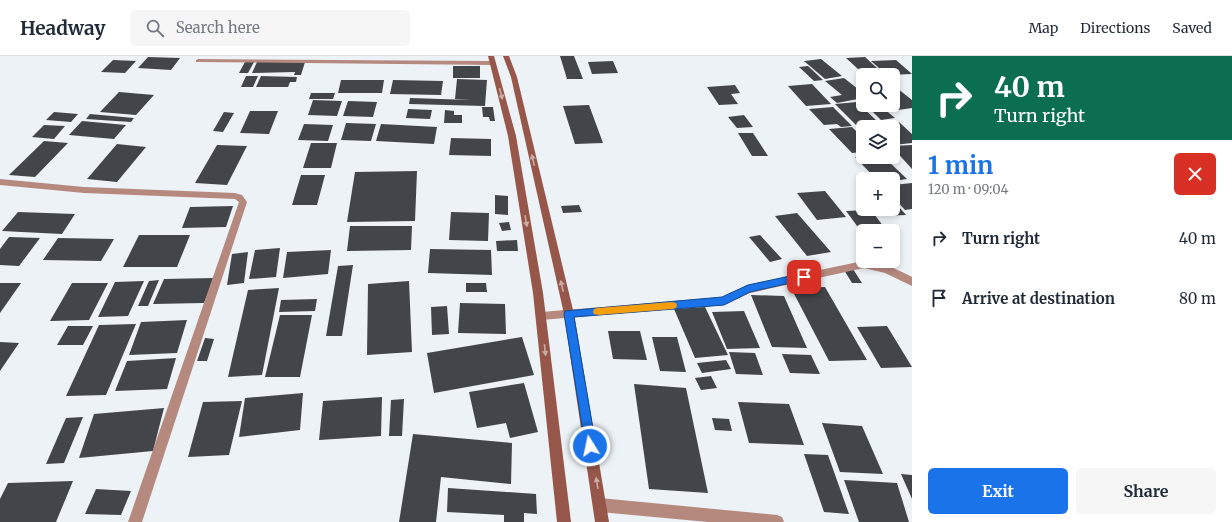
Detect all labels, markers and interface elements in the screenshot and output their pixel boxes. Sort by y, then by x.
search box [130,10,410,46]
text: Headway [20,16,106,40]
icon: search [144,17,166,39]
text: Search here [176,18,260,37]
text: Map [1028,19,1058,37]
text: Directions [1080,19,1150,37]
text: Saved [1172,19,1212,37]
map controls [856,68,900,268]
button: search [856,68,900,112]
text: 40 m [994,69,1065,105]
icon: right [928,72,980,124]
one-way arrow [498,88,504,100]
text: Turn right [994,104,1085,127]
button: layers [856,120,900,164]
text: 1 min [928,150,993,181]
button: close [1174,153,1216,195]
one-way arrow [529,154,535,166]
button: + [856,172,900,216]
text: 120 m · 09:04 [928,181,1008,198]
one-way arrow [523,215,529,227]
button: − [856,224,900,268]
icon: right [928,227,950,249]
text: Turn right [962,229,1040,248]
text: 40 m [1179,229,1216,248]
pin [787,260,821,294]
icon: arrive [793,266,815,288]
one-way arrow [559,280,565,293]
icon: arrive [928,287,950,309]
text: Arrive at destination [962,289,1115,308]
text: 80 m [1179,289,1216,308]
one-way arrow [542,344,548,356]
position arrow [569,425,611,467]
button: Exit [928,468,1068,514]
button: Share [1076,468,1216,514]
one-way arrow [593,477,599,489]

